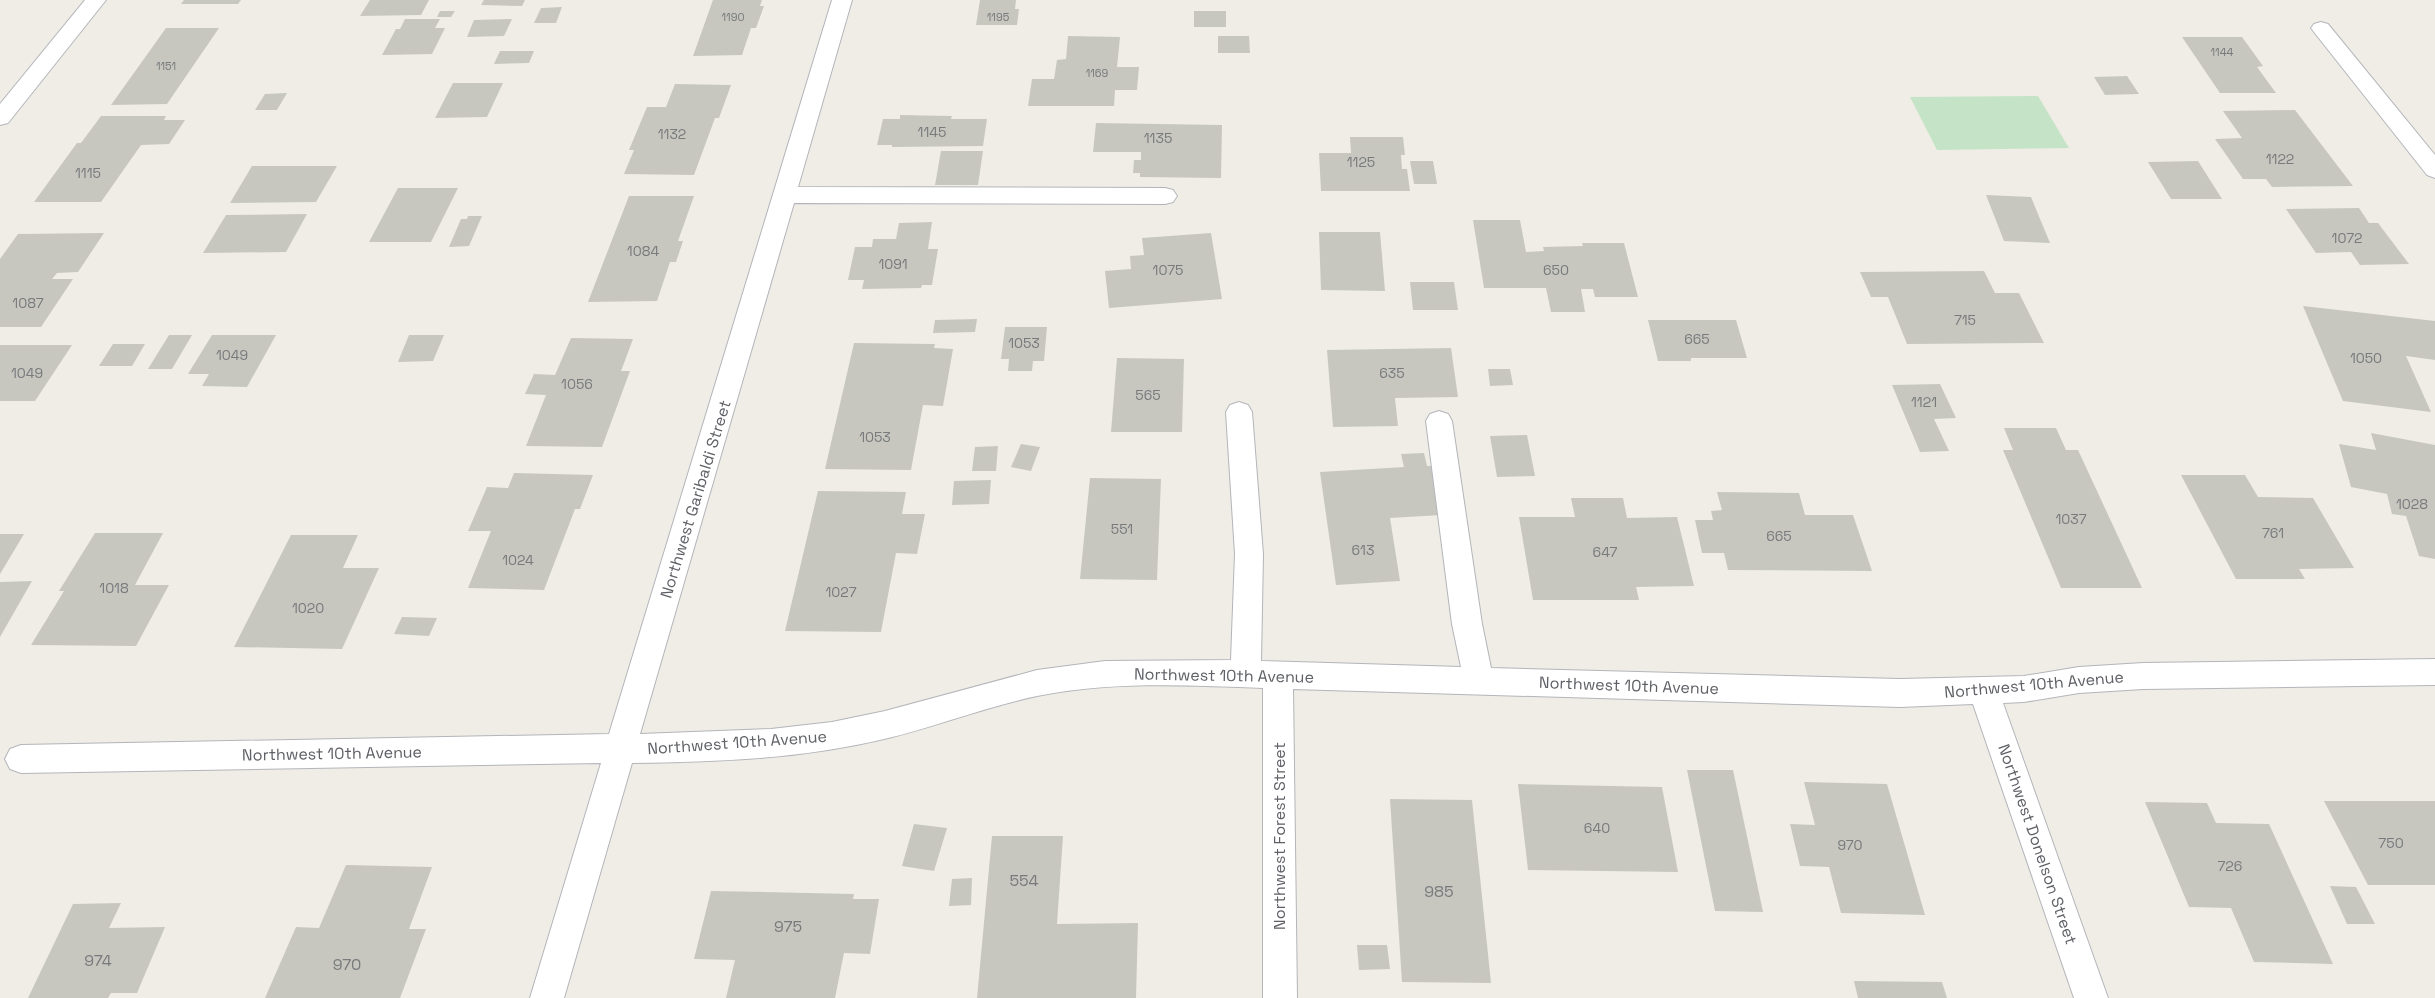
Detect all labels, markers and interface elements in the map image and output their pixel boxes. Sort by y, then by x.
house number: 1190 [722,10,744,24]
house number: 1195 [987,10,1010,24]
house number: 1144 [2211,45,2234,59]
house number: 1151 [156,59,176,73]
house number: 1169 [1086,66,1109,80]
house number: 1145 [918,123,946,141]
house number: 1132 [658,125,686,143]
house number: 1135 [1144,129,1172,147]
house number: 1122 [2266,150,2294,168]
house number: 1125 [1347,153,1375,171]
house number: 1115 [75,164,101,182]
house number: 1072 [2332,229,2362,247]
house number: 1084 [627,242,659,260]
house number: 1091 [878,255,908,273]
house number: 1075 [1153,261,1183,279]
house number: 650 [1543,261,1569,279]
house number: 1087 [12,294,44,312]
house number: 715 [1954,311,1976,329]
house number: 665 [1684,330,1710,348]
house number: 1053 [1008,334,1040,352]
house number: 1049 [216,346,248,364]
house number: 1050 [2350,349,2382,367]
house number: 1049 [11,364,43,382]
house number: 635 [1379,364,1405,382]
house number: 1056 [561,375,593,393]
house number: 565 [1135,386,1161,404]
house number: 1121 [1911,393,1937,411]
street label: Northwest Garibaldi Street [655,398,736,601]
house number: 1053 [859,428,891,446]
house number: 1028 [2396,495,2428,513]
house number: 1037 [2055,510,2087,528]
house number: 551 [1111,520,1133,538]
house number: 761 [2262,524,2284,542]
house number: 665 [1766,527,1792,545]
house number: 613 [1352,541,1374,559]
house number: 647 [1593,543,1617,561]
house number: 1024 [502,551,534,569]
house number: 1018 [99,579,129,597]
house number: 1027 [825,583,857,601]
house number: 1020 [292,599,324,617]
street label: Northwest 10th Avenue [1134,663,1314,688]
street label: Northwest 10th Avenue [1943,666,2125,703]
street label: Northwest 10th Avenue [1539,672,1719,699]
street label: Northwest 10th Avenue [647,726,828,759]
street label: Northwest 10th Avenue [242,741,422,766]
street label: Northwest Donelson Street [1993,741,2082,947]
street label: Northwest Forest Street [1269,742,1290,930]
house number: 640 [1584,819,1610,837]
house number: 750 [2378,834,2404,852]
house number: 970 [1837,836,1863,854]
house number: 726 [2218,857,2242,875]
house number: 554 [1009,870,1039,891]
house number: 985 [1424,881,1454,902]
house number: 975 [774,916,802,937]
house number: 974 [84,950,112,971]
house number: 970 [333,954,361,975]

